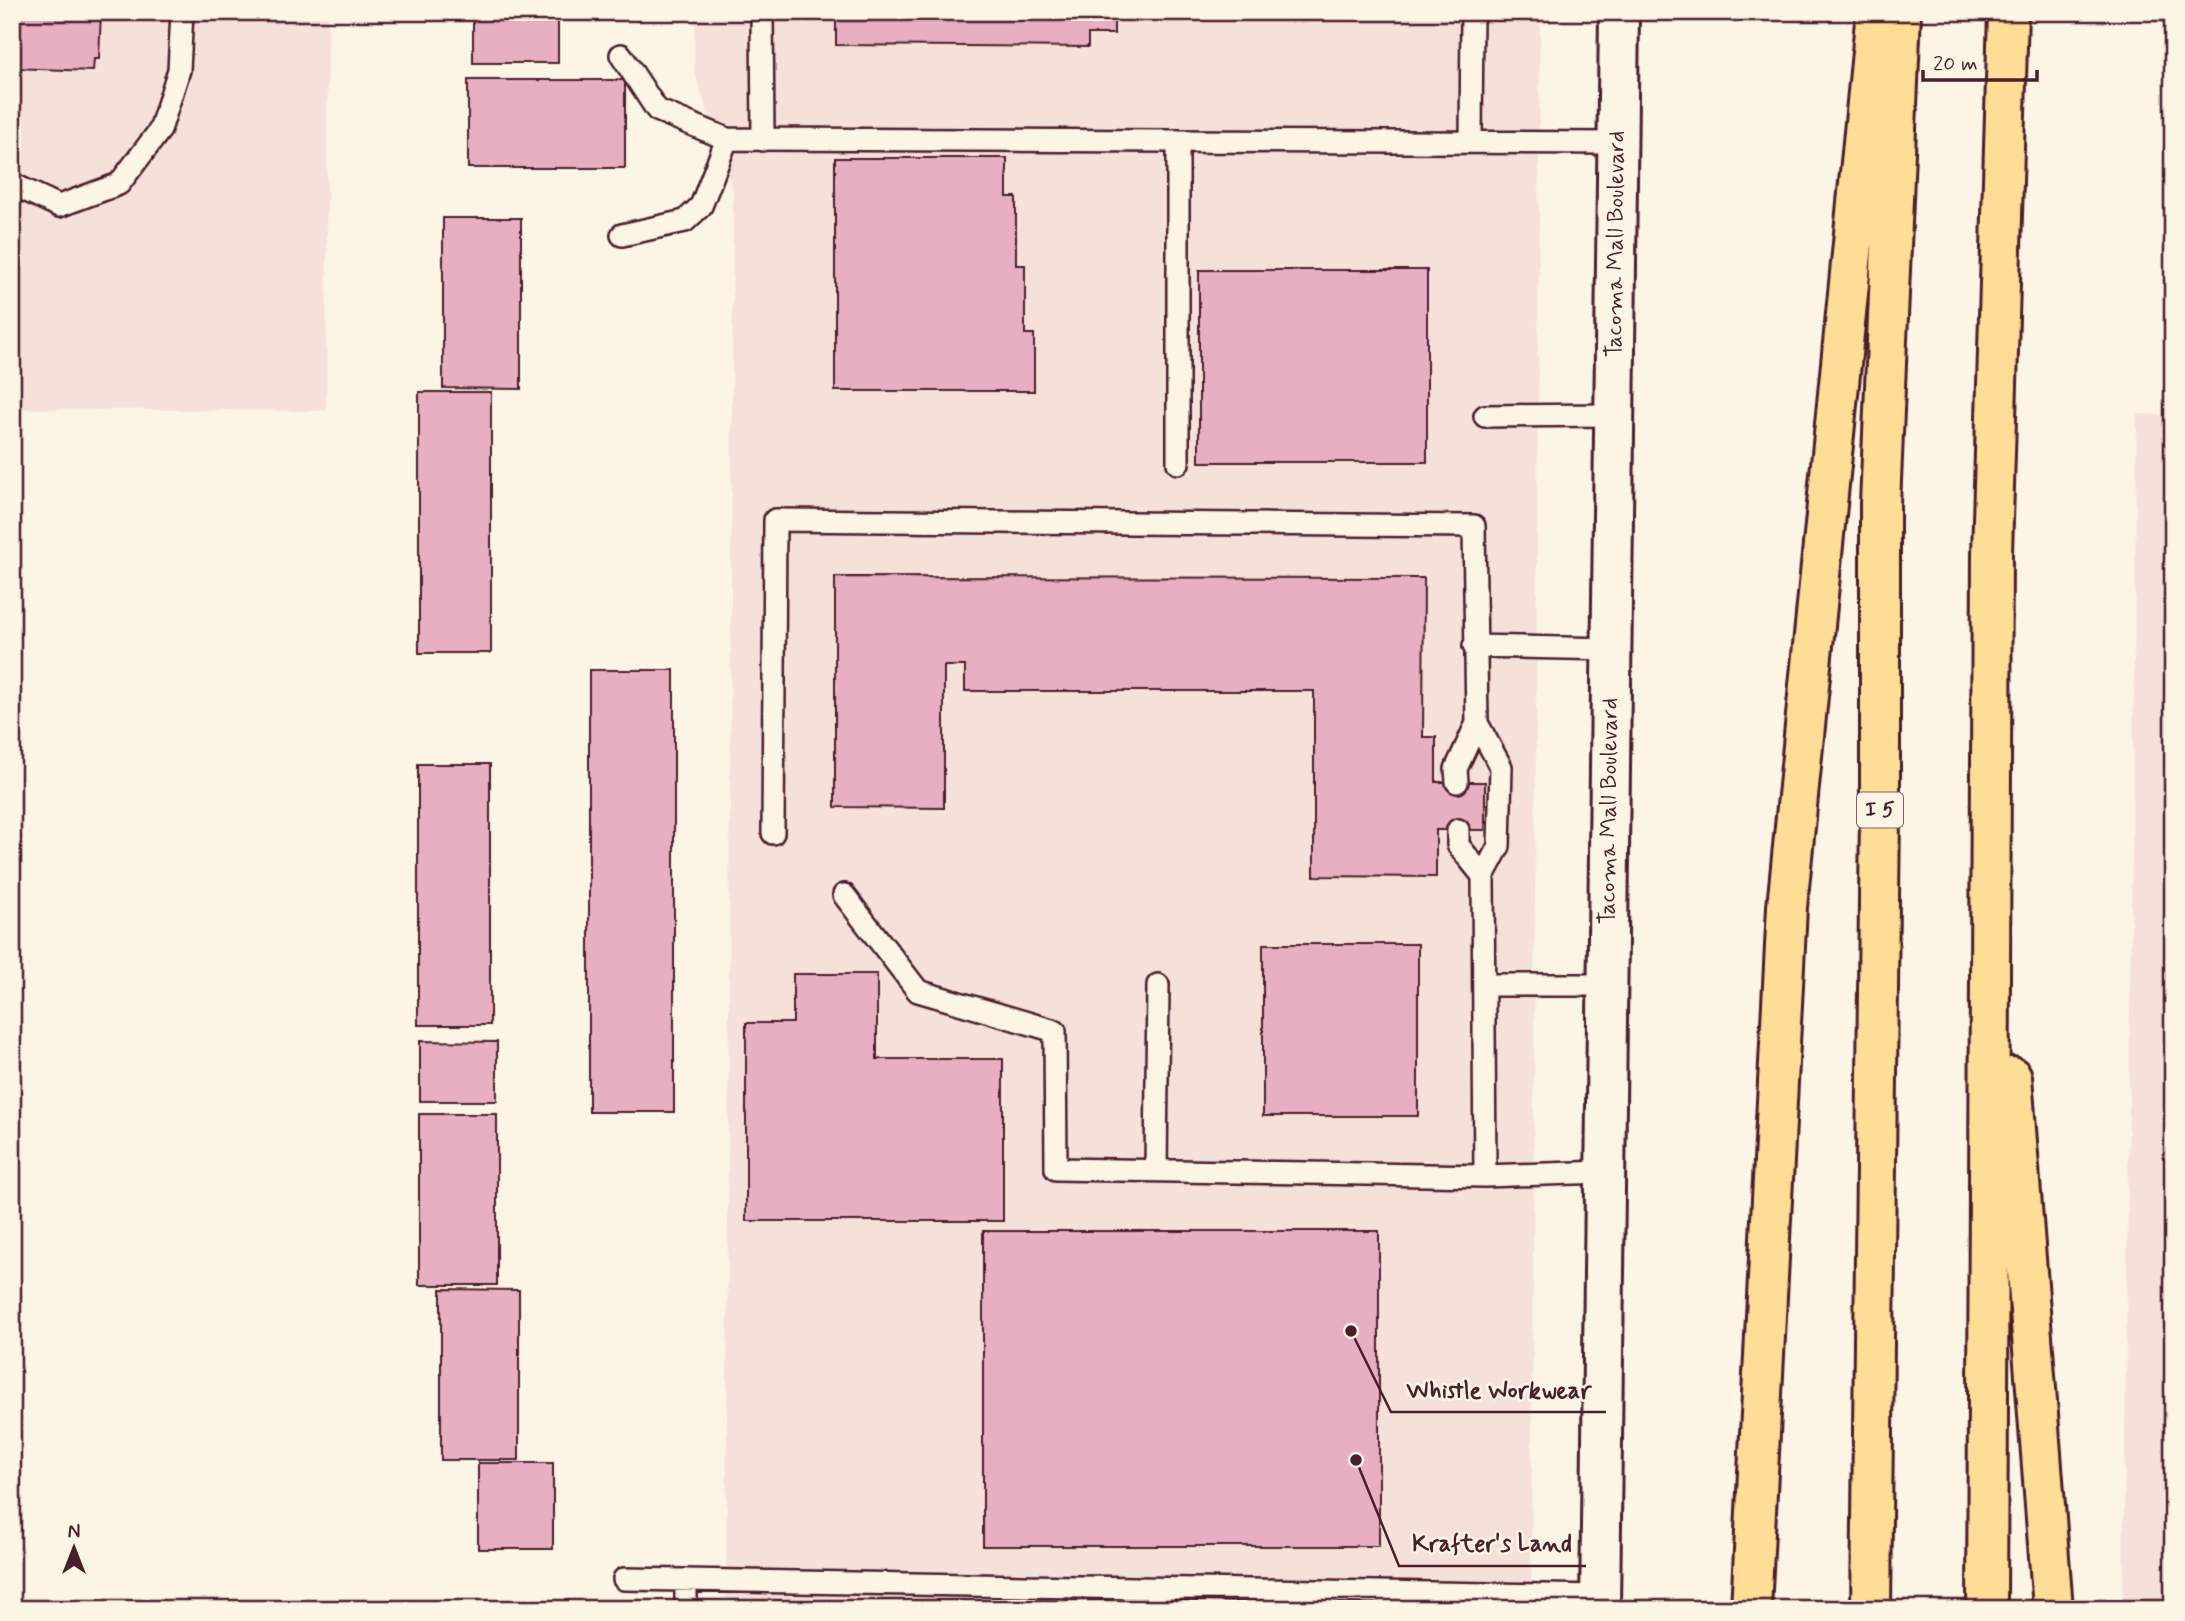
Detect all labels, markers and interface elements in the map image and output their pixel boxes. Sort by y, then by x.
scale bar [1923,38,2036,82]
text: 20 m [1933,50,1978,78]
street label: Tacoma Mall Boulevard [1600,131,1633,358]
street label: Tacoma Mall Boulevard [1593,698,1626,925]
road number: I 5 [1857,792,1903,828]
callout: Whistle Workwear [1391,1367,1606,1412]
text: Whistle Workwear [1406,1376,1592,1407]
north arrow [38,1512,108,1582]
text: N [68,1520,80,1545]
callout: Krafter's Land [1399,1521,1586,1566]
text: Krafter's Land [1412,1529,1572,1560]

